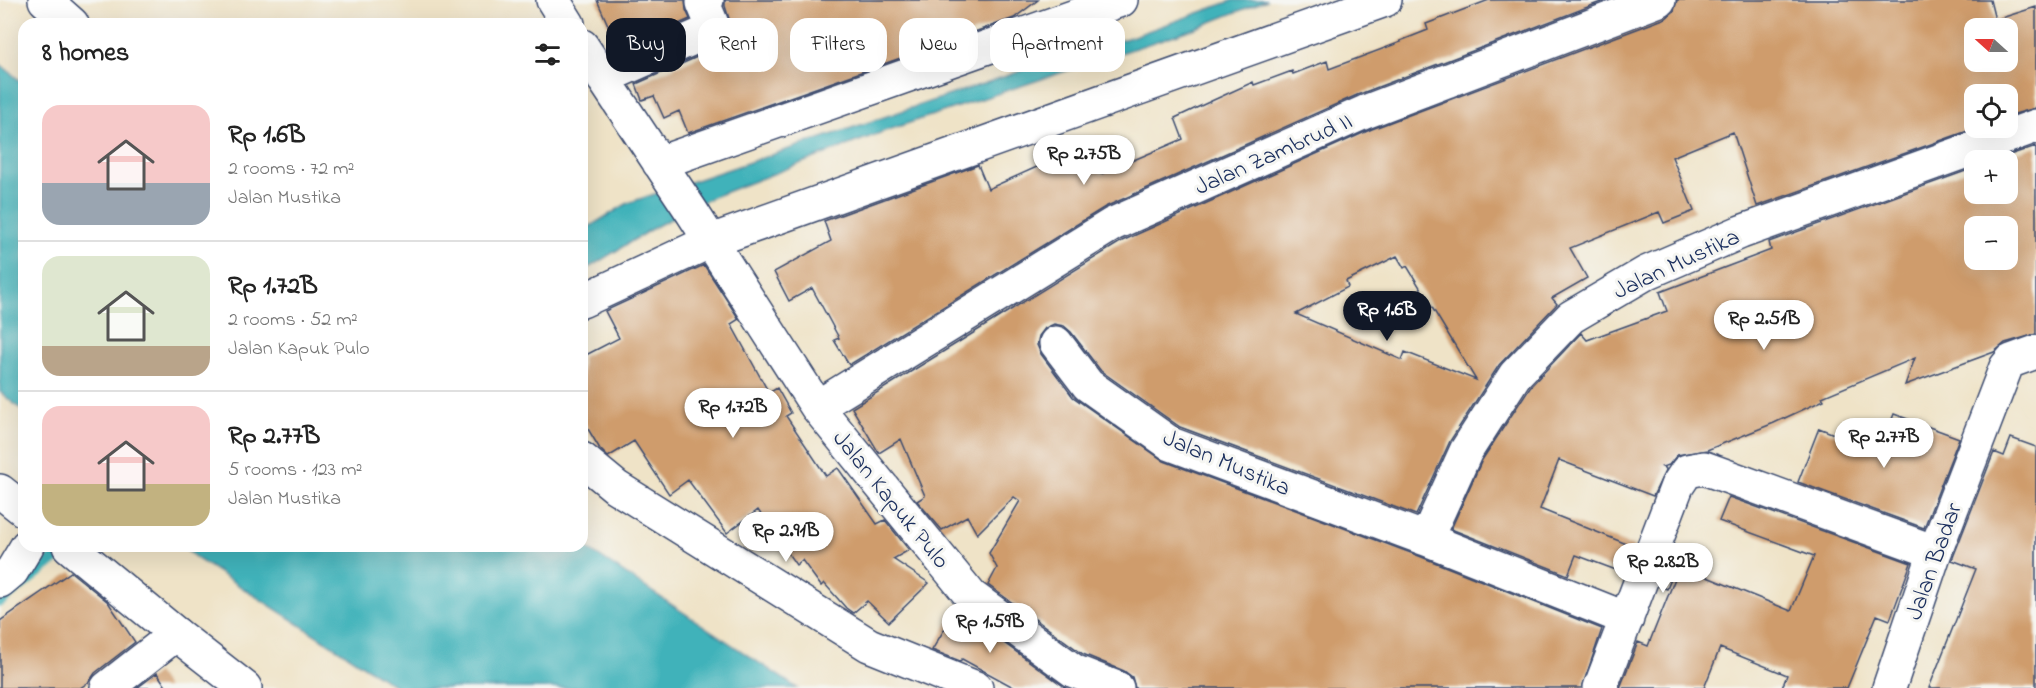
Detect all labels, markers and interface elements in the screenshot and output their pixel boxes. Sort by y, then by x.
chip: Buy [606,18,686,72]
chip: Rent [698,18,778,72]
chip: Filters [790,18,887,72]
chip: New [899,18,978,72]
chip: Apartment [990,18,1125,72]
north arrow [1964,18,2018,72]
map controls [1964,18,2018,270]
text: 8 homes [42,35,129,73]
icon: filters [531,38,564,71]
button: locate [1964,84,2018,138]
street label: Jalan Zambrud II [1190,105,1358,206]
text: Rp 1.6B [228,117,306,155]
icon: home [90,129,162,201]
pin: Rp 2.75B [1022,135,1146,186]
text: Rp 2.75B [1047,140,1121,169]
button: + [1964,150,2018,204]
text: 2 rooms · 72 m² [228,155,355,184]
text: Jalan Mustika [228,184,341,213]
button: − [1964,216,2018,270]
street label: Jalan Mustika [1608,221,1746,310]
text: Rp 1.72B [228,268,318,306]
icon: home [90,280,162,352]
pin: Rp 1.6B [1332,291,1442,342]
text: Rp 1.6B [1357,296,1417,325]
pin: Rp 2.51B [1702,300,1826,351]
text: Rp 2.51B [1728,305,1800,334]
text: 2 rooms · 52 m² [228,306,358,335]
text: Jalan Kapuk Pulo [228,335,370,364]
pin: Rp 1.72B [671,388,795,439]
text: Rp 1.72B [698,393,768,422]
text: Rp 2.77B [228,418,320,456]
pin: Rp 2.77B [1822,418,1946,469]
street label: Jalan Mustika [1157,422,1295,507]
text: Rp 2.77B [1849,423,1919,452]
street label: Jalan Kapuk Pulo [823,424,957,578]
icon: home [90,430,162,502]
text: 5 rooms · 123 m² [228,456,362,485]
text: Jalan Mustika [228,485,341,514]
street label: Jalan Badar [1898,498,1973,625]
pin: Rp 2.91B [724,512,848,563]
text: Rp 2.91B [753,517,819,546]
pin: Rp 2.82B [1601,543,1725,594]
text: Rp 2.82B [1627,548,1699,577]
pin: Rp 1.59B [928,603,1052,654]
text: Rp 1.59B [956,608,1024,637]

